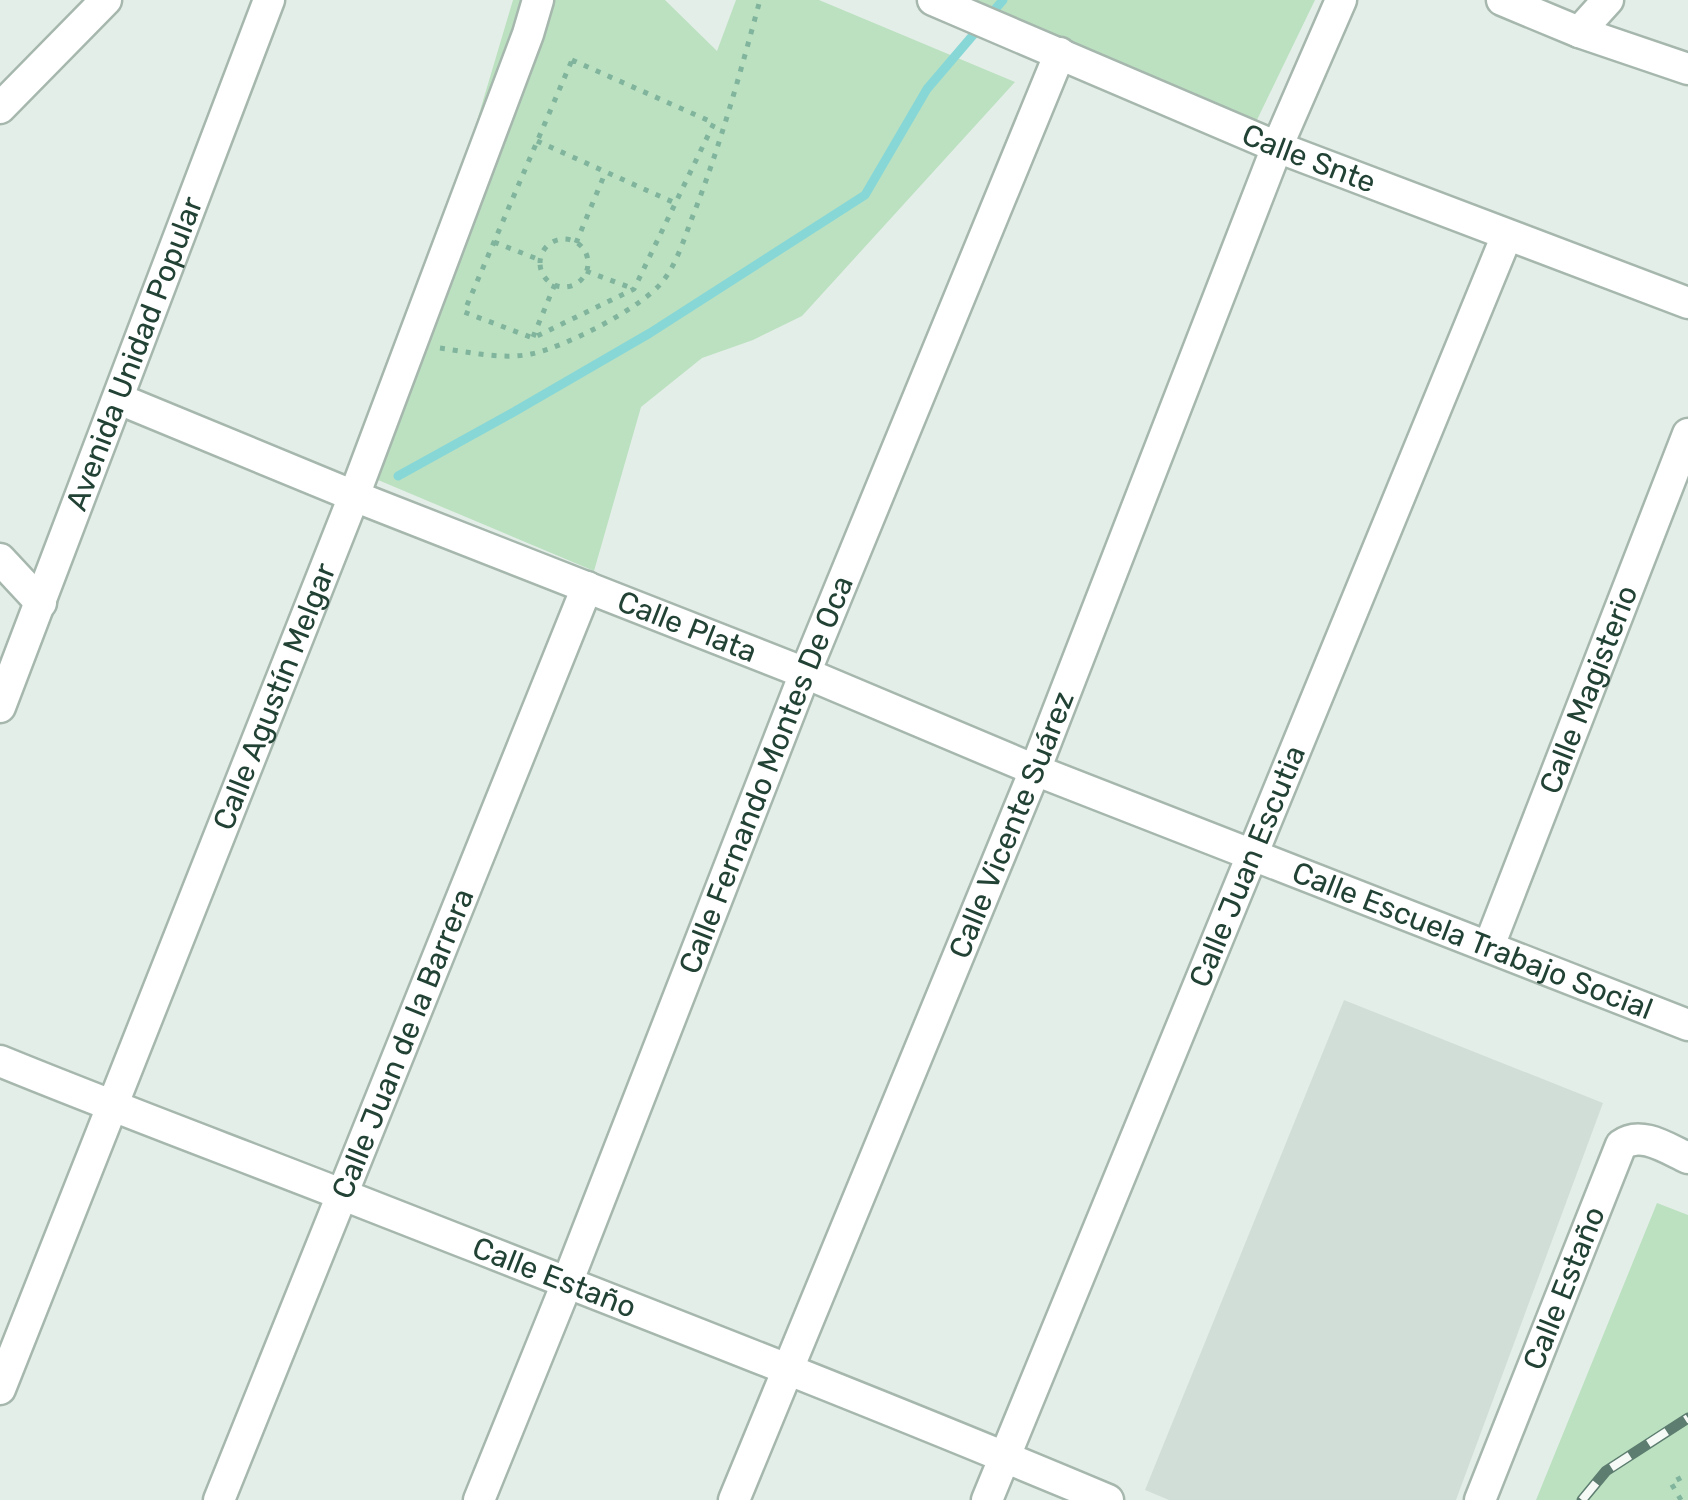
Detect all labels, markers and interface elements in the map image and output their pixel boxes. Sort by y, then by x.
street label: Calle Snte [1237,116,1381,201]
street label: Avenida Unidad Popular [58,191,211,516]
street label: Calle Agustín Melgar [205,557,344,835]
street label: Calle Fernando Montes De Oca [671,571,861,979]
street label: Calle Magisterio [1532,580,1645,799]
street label: Calle Plata [612,583,762,670]
street label: Calle Vicente Suárez [941,686,1082,964]
street label: Calle Juan Escutia [1182,740,1313,993]
street label: Calle Escuela Trabajo Social [1287,854,1658,1027]
street label: Calle Juan de la Barrera [324,883,482,1204]
street label: Calle Estaño [1516,1201,1613,1375]
street label: Calle Estaño [467,1229,641,1326]

